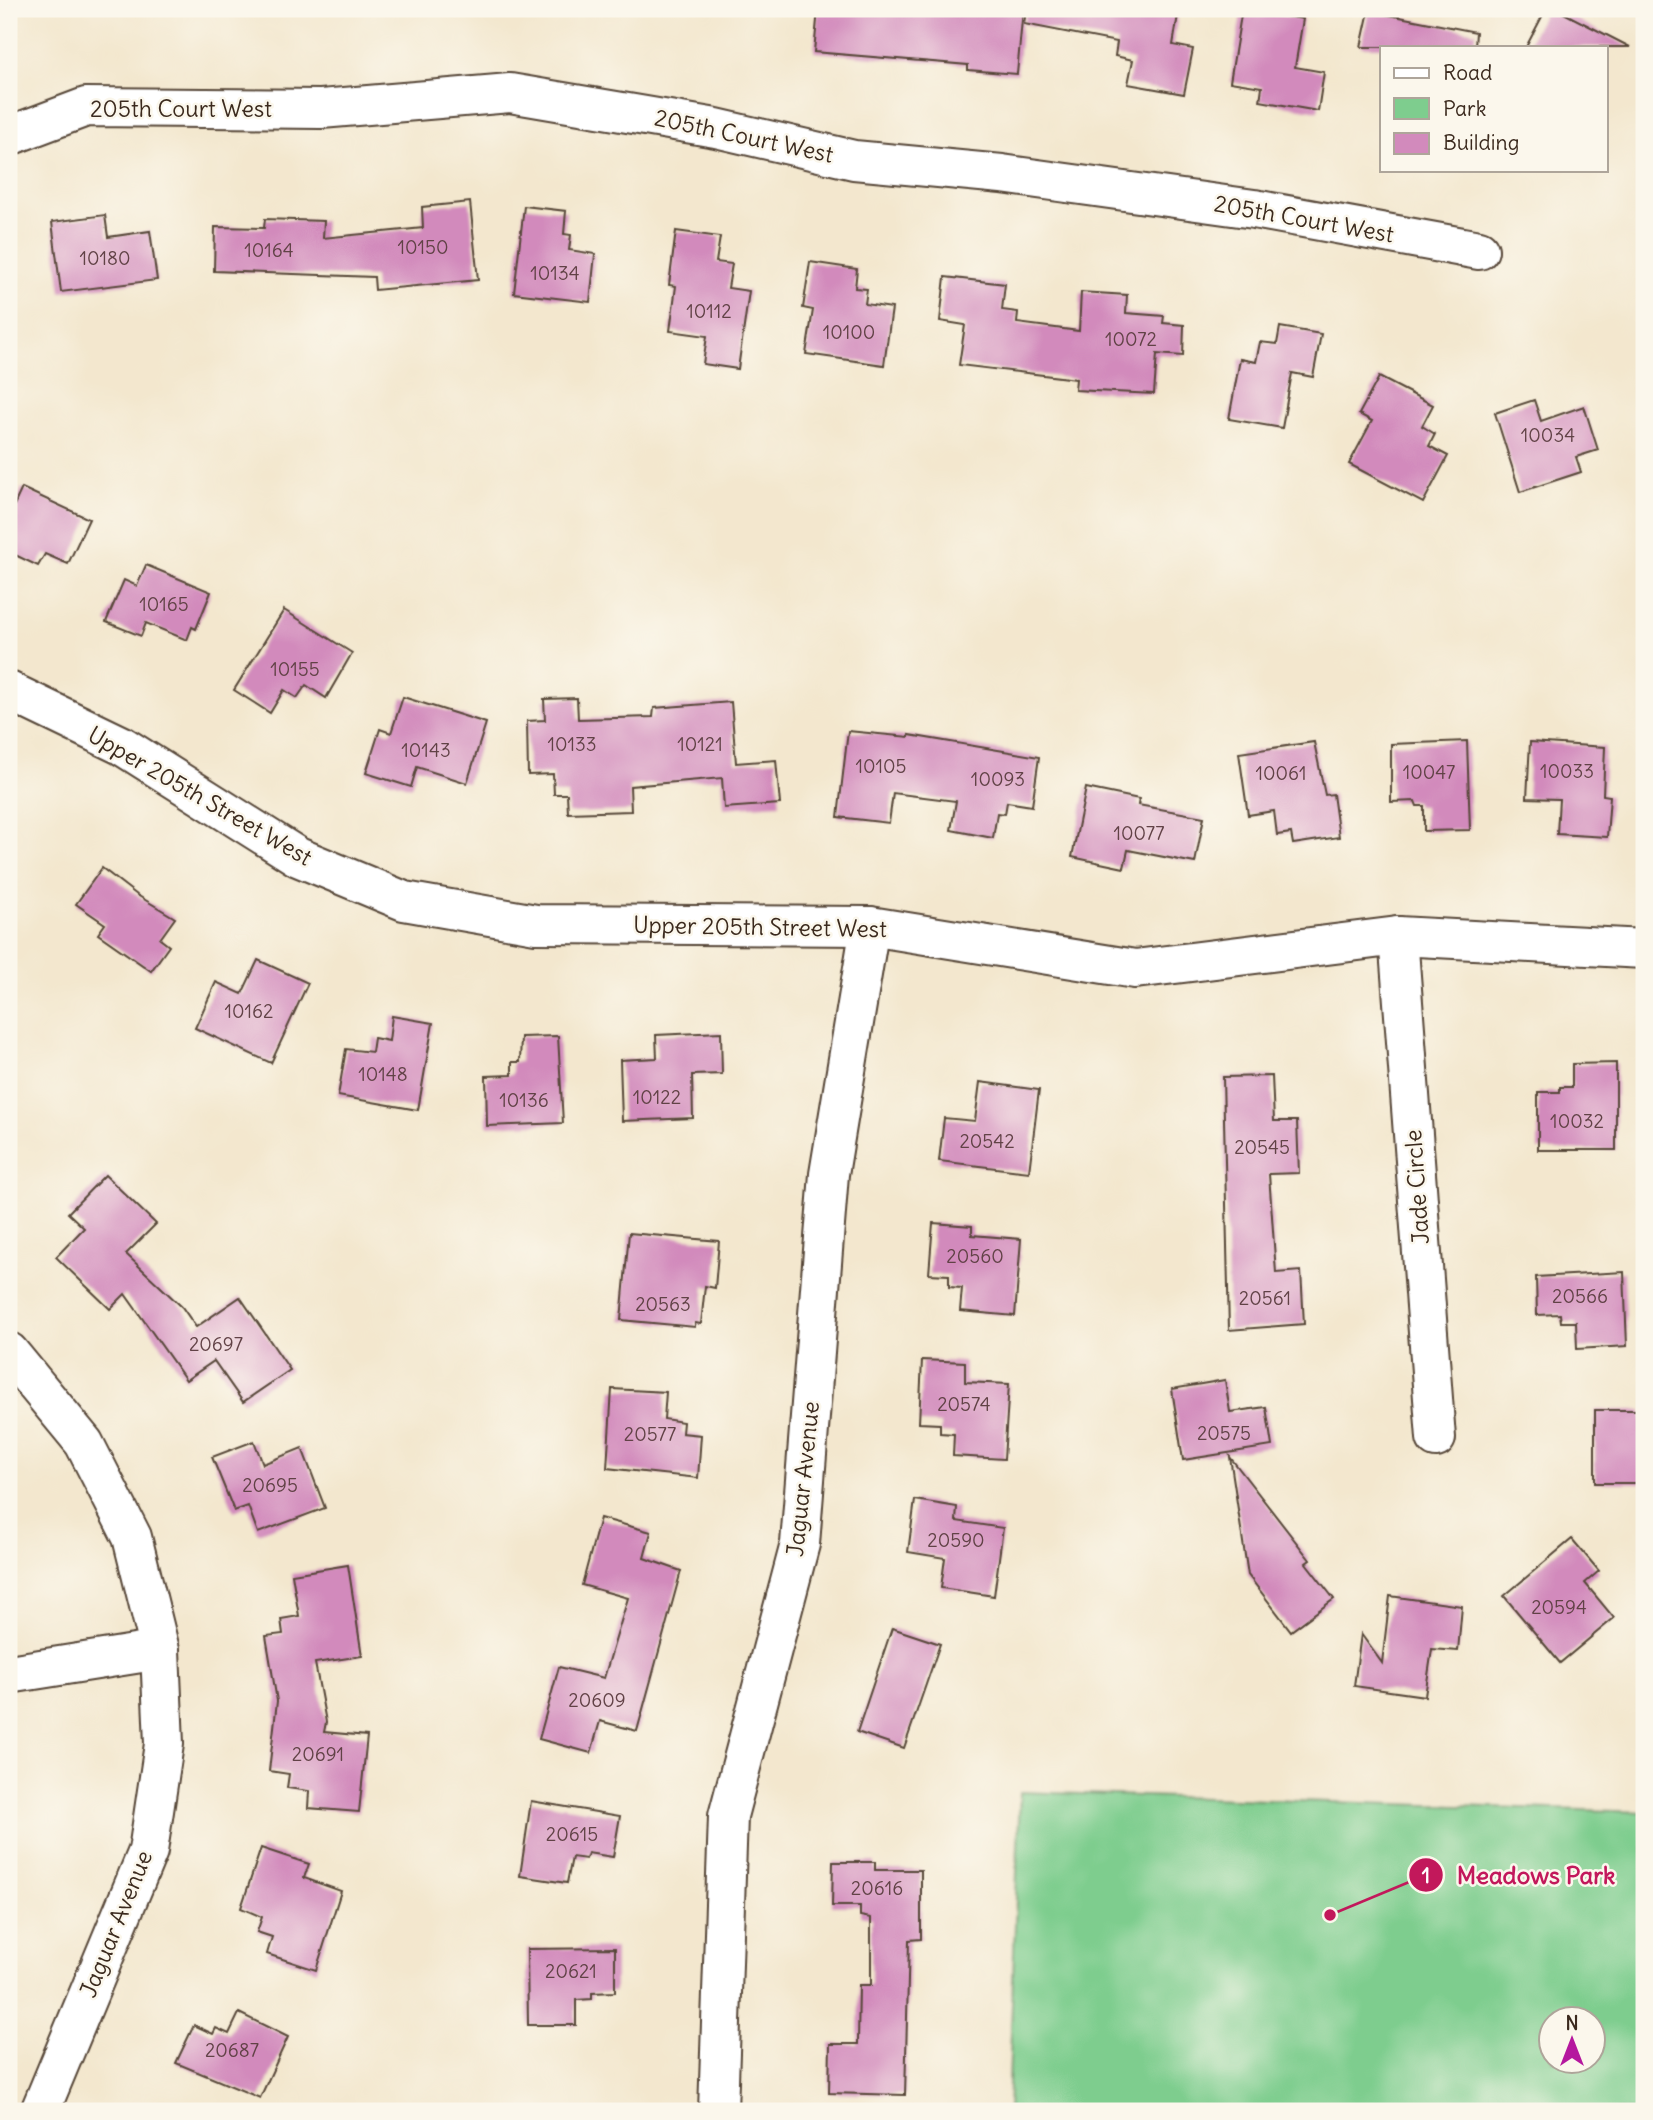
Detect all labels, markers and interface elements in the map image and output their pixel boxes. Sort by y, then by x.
legend [1380,46,1608,172]
text: Road [1443,59,1492,86]
street label: 205th Court West [90,94,272,123]
text: Park [1443,95,1486,122]
street label: 205th Court West [652,102,836,169]
text: Building [1443,129,1519,156]
street label: 205th Court West [1212,188,1396,249]
house number: 10150 [397,235,449,259]
house number: 10164 [244,238,294,262]
house number: 10180 [79,246,131,270]
house number: 10134 [530,261,580,285]
house number: 10112 [686,299,732,323]
house number: 10100 [823,320,875,344]
house number: 10072 [1105,327,1157,351]
house number: 10034 [1521,423,1575,447]
house number: 10165 [139,592,189,616]
house number: 10155 [270,657,320,681]
street label: Upper 205th Street West [83,720,318,872]
house number: 10133 [547,732,597,756]
house number: 10121 [677,732,723,756]
house number: 10143 [401,738,451,762]
house number: 10105 [855,754,907,778]
house number: 10033 [1540,759,1594,783]
house number: 10047 [1403,760,1455,784]
house number: 10061 [1255,761,1307,785]
house number: 10093 [971,767,1025,791]
house number: 10077 [1114,821,1164,845]
street label: Upper 205th Street West [633,910,887,943]
house number: 10162 [225,999,273,1023]
house number: 10148 [358,1062,408,1086]
house number: 10122 [633,1085,681,1109]
house number: 10136 [499,1088,549,1112]
house number: 10032 [1550,1109,1604,1133]
house number: 20542 [959,1129,1015,1153]
street label: Jade Circle [1398,1129,1435,1245]
house number: 20545 [1234,1135,1290,1159]
house number: 20560 [946,1244,1004,1268]
house number: 20566 [1552,1284,1608,1308]
house number: 20561 [1239,1286,1291,1310]
house number: 20563 [635,1292,691,1316]
house number: 20697 [189,1332,243,1356]
house number: 20574 [937,1392,991,1416]
street label: Jaguar Avenue [780,1400,825,1558]
house number: 20575 [1197,1421,1251,1445]
house number: 20577 [624,1422,676,1446]
house number: 20695 [242,1473,298,1497]
house number: 20590 [927,1528,985,1552]
house number: 20594 [1531,1595,1587,1619]
house number: 20609 [568,1688,626,1712]
house number: 20691 [292,1742,344,1766]
house number: 20615 [546,1822,598,1846]
street label: Jaguar Avenue [73,1846,158,2002]
callout: Meadows Park [1408,1853,1630,1898]
text: Meadows Park [1457,1860,1615,1890]
text: 1 [1422,1862,1430,1889]
house number: 20616 [851,1876,903,1900]
house number: 20621 [545,1959,597,1983]
north arrow [1538,2004,1608,2074]
text: N [1565,2011,1579,2035]
house number: 20687 [205,2038,259,2062]

